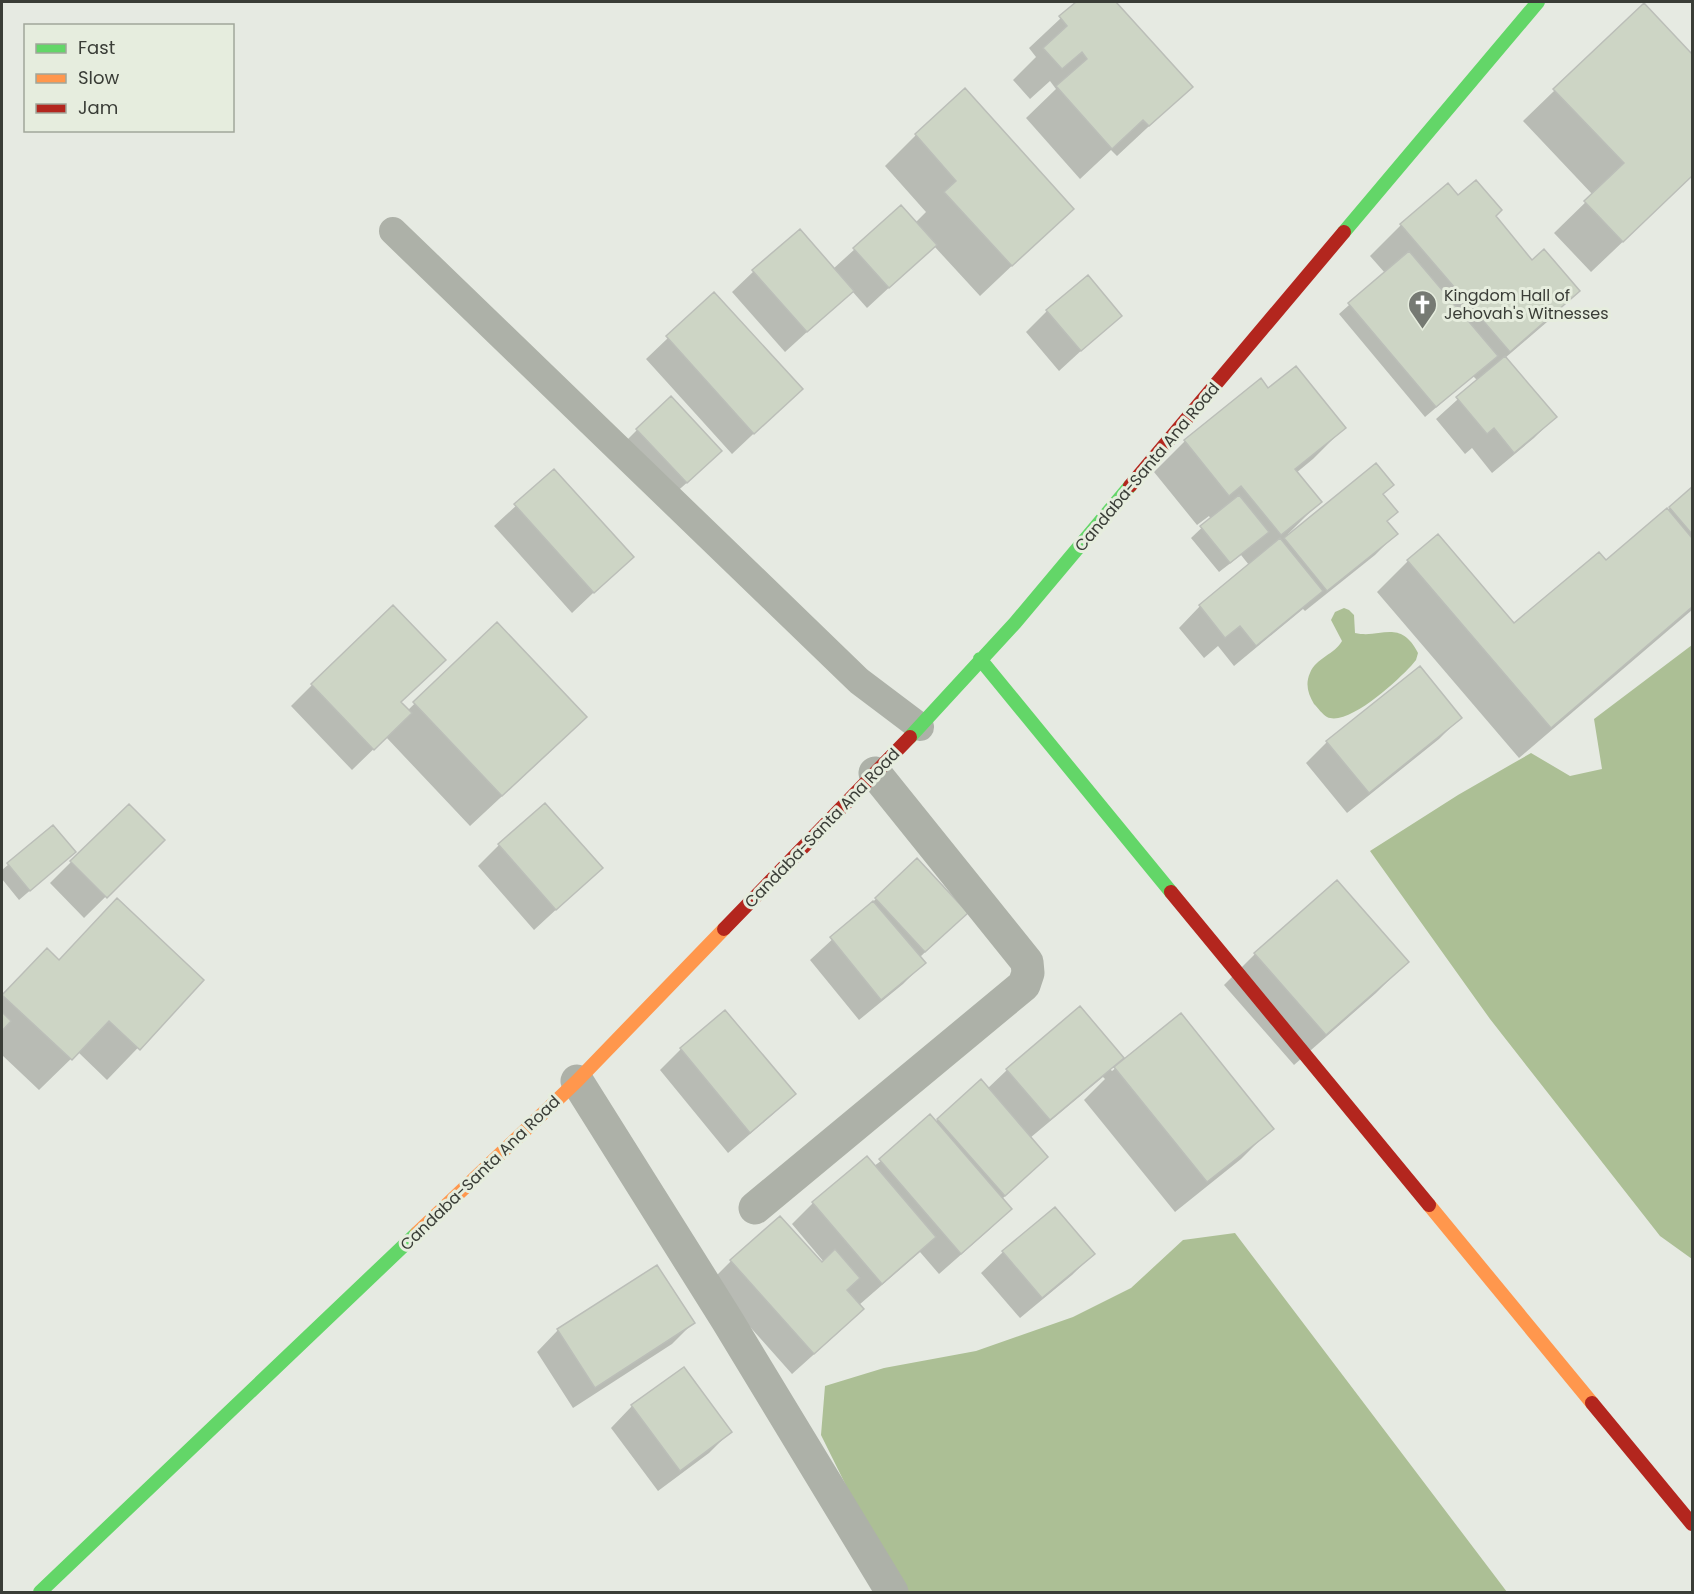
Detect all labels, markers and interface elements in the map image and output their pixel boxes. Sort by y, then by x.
legend [24,24,234,132]
text: Fast [78,35,115,60]
text: Slow [78,65,120,90]
text: Jam [78,95,118,120]
place label: Kingdom Hall of Jehovah's Witnesses [1444,284,1609,325]
church icon: Kingdom Hall of Jehovah's Witnesses [1407,288,1439,330]
street label: Candaba-Santa Ana Road [1069,377,1225,557]
street label: Candaba-Santa Ana Road [739,743,905,913]
street label: Candaba-Santa Ana Road [395,1090,565,1256]

